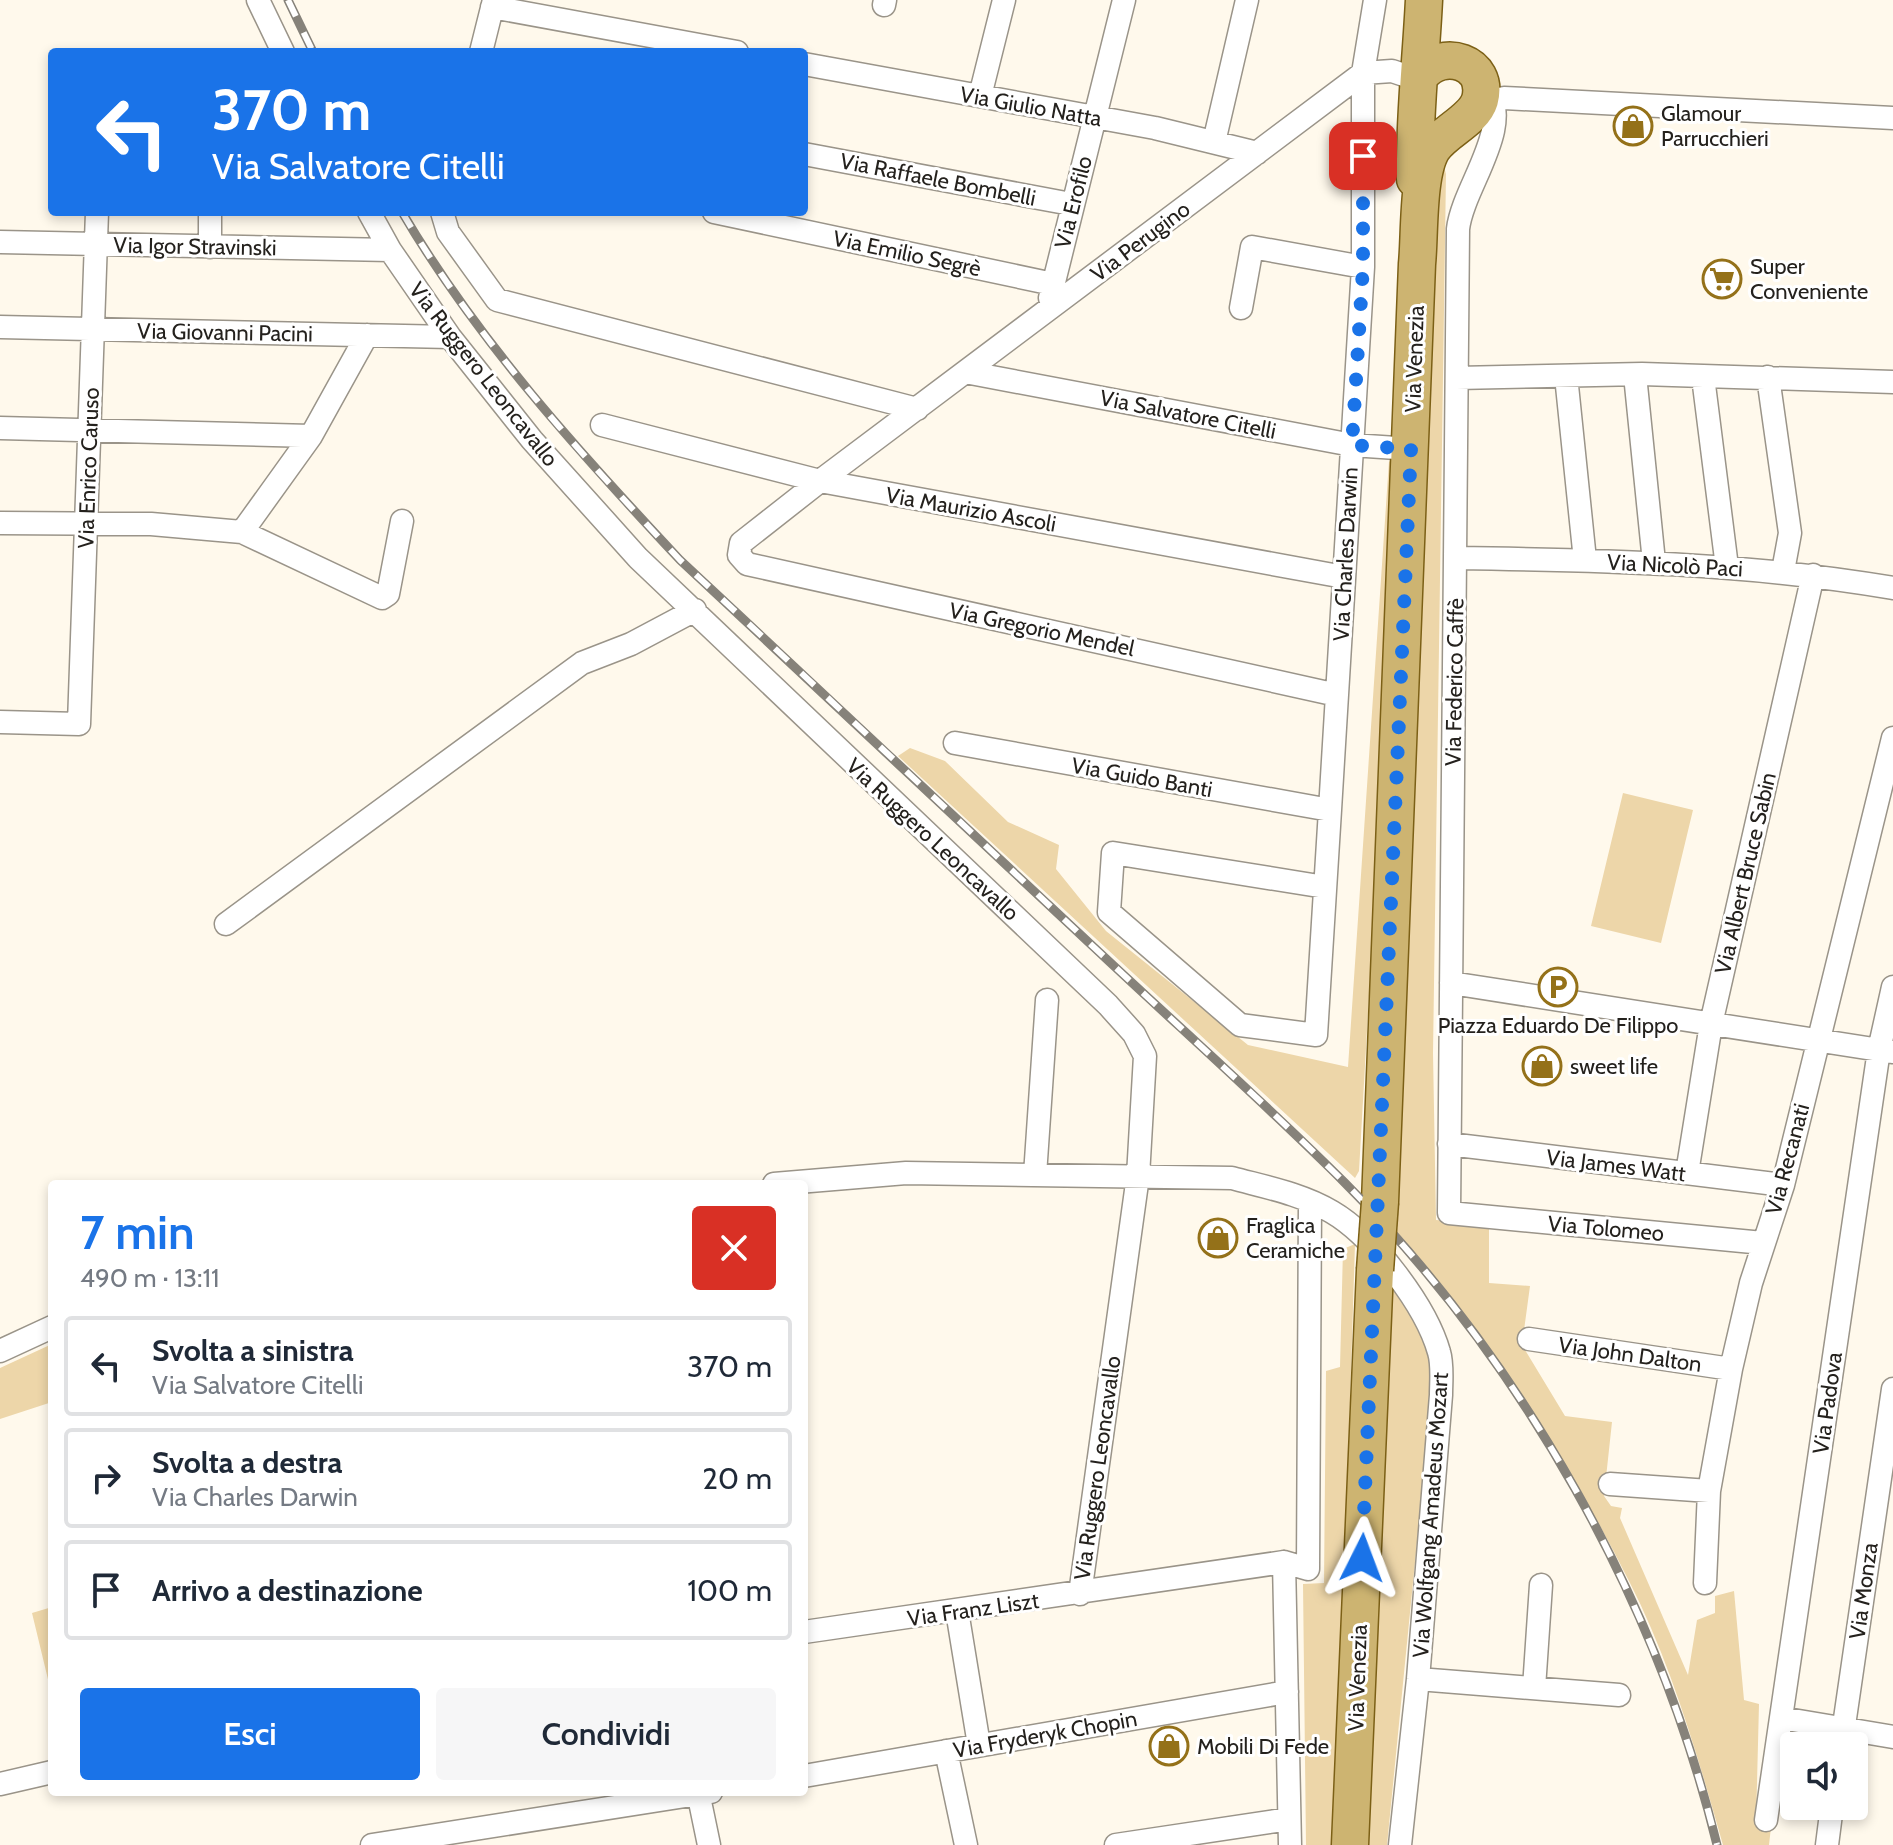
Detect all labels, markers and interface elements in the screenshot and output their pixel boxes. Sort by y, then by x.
text: 370 m [212,76,371,144]
icon: left [80,80,184,184]
street label: Via Giulio Natta [958,81,1104,132]
place label: Glamour Parrucchieri [1661,100,1769,152]
shop icon: Glamour Parrucchieri [1612,105,1654,147]
pin [1329,122,1397,190]
icon: arrive [1341,134,1385,178]
text: Via Salvatore Citelli [212,144,505,188]
street label: Via Raffaele Bombelli [838,147,1038,212]
street label: Via Erofilo [1049,153,1098,251]
street label: Via Perugino [1085,195,1195,287]
street label: Via Emilio Segrè [831,225,983,282]
street label: Via Igor Stravinski [113,232,277,261]
place label: Super Conveniente [1750,253,1868,305]
supermarket icon: Super Conveniente [1701,258,1743,300]
street label: Via Ruggero Leoncavallo [403,277,564,472]
street label: Via Venezia [1399,305,1430,413]
street label: Via Giovanni Pacini [137,317,313,348]
street label: Via Salvatore Citelli [1098,384,1278,445]
street label: Via Enrico Caruso [72,387,105,549]
street label: Via Charles Darwin [1327,466,1364,642]
street label: Via Maurizio Ascoli [884,481,1058,538]
street label: Via Nicolò Paci [1606,548,1744,583]
street label: Via Gregorio Mendel [947,597,1138,662]
street label: Via Federico Caffè [1440,598,1469,766]
street label: Via Ruggero Leoncavallo [841,752,1025,926]
street label: Via Guido Banti [1069,752,1214,803]
street label: Via Albert Bruce Sabin [1709,770,1782,977]
parking icon: Piazza Eduardo De Filippo [1537,966,1579,1008]
place label: Piazza Eduardo De Filippo [1438,1012,1678,1039]
shop icon: sweet life [1521,1045,1563,1087]
place label: sweet life [1570,1053,1658,1080]
street label: Via Recanati [1760,1101,1815,1218]
street label: Via James Watt [1545,1144,1688,1188]
text: 7 min [80,1203,195,1261]
button: close [692,1206,776,1290]
street label: Via Tolomeo [1547,1210,1665,1247]
place label: Fraglica Ceramiche [1246,1212,1345,1264]
shop icon: Fraglica Ceramiche [1197,1217,1239,1259]
text: 490 m · 13:11 [80,1262,219,1294]
street label: Via John Dalton [1557,1331,1703,1378]
text: Svolta a sinistra [152,1332,354,1369]
icon: left [84,1344,128,1388]
text: 370 m [687,1348,772,1385]
street label: Via Padova [1807,1350,1848,1456]
street label: Via Ruggero Leoncavallo [1068,1354,1127,1582]
text: Via Salvatore Citelli [152,1369,363,1401]
street label: Via Wolfgang Amadeus Mozart [1407,1371,1454,1659]
text: Svolta a destra [152,1444,343,1481]
icon: right [84,1456,128,1500]
text: 20 m [702,1460,772,1497]
text: Via Charles Darwin [152,1481,358,1513]
position arrow [1320,1516,1404,1600]
street label: Via Monza [1843,1540,1884,1641]
icon: arrive [84,1568,128,1612]
text: Arrivo a destinazione [152,1572,423,1609]
text: 100 m [687,1572,772,1609]
street label: Via Franz Liszt [906,1587,1041,1632]
street label: Via Venezia [1342,1624,1373,1732]
button: Esci [80,1688,420,1780]
button: Condividi [436,1688,776,1780]
street label: Via Fryderyk Chopin [951,1705,1139,1764]
shop icon: Mobili Di Fede [1148,1725,1190,1767]
map controls [1780,1732,1868,1820]
button: sound [1780,1732,1868,1820]
place label: Mobili Di Fede [1197,1733,1329,1760]

